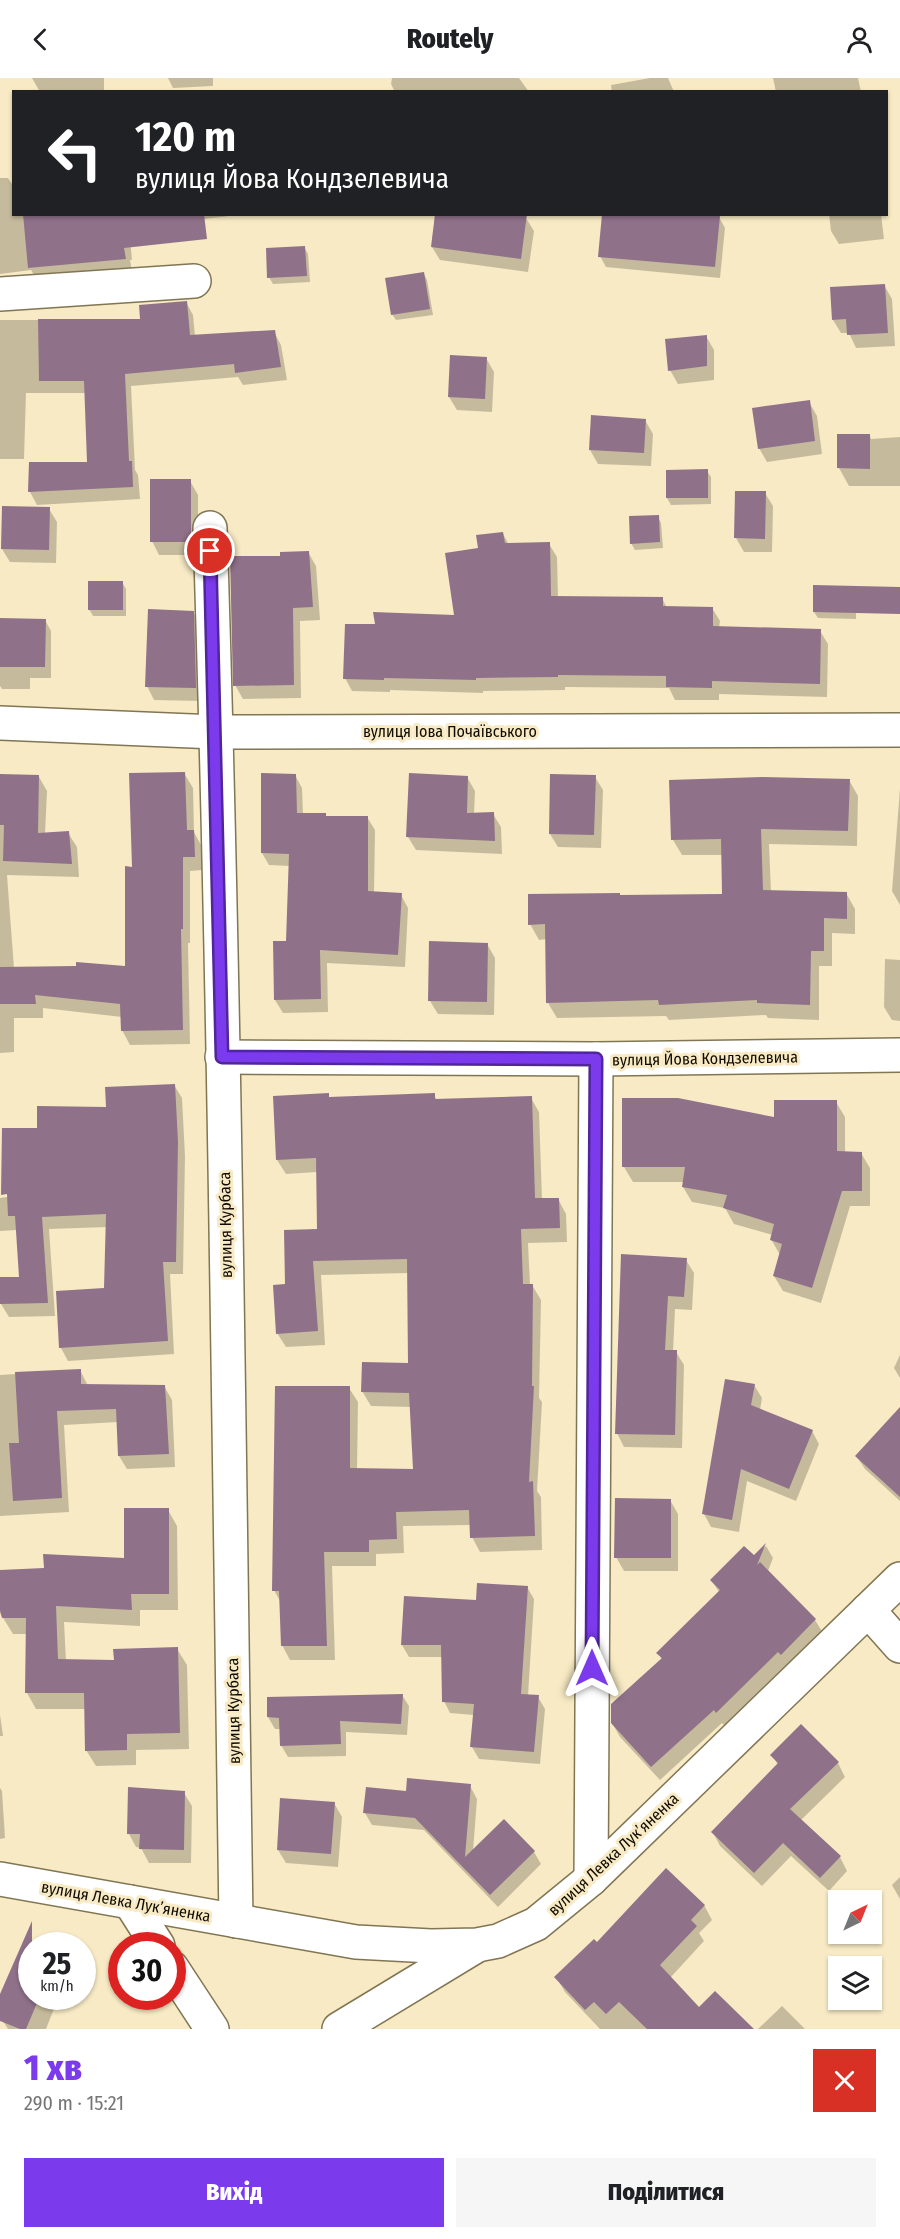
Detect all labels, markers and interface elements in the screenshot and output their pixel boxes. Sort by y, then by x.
icon: back [24,23,57,56]
text: Routely [407,23,493,55]
icon: person [843,23,876,56]
text: 120 m [135,112,236,162]
icon: left [36,114,114,192]
text: вулиця Йова Кондзелевича [135,163,449,195]
pin [184,525,235,576]
icon: arrive [193,534,226,567]
street label: вулиця Іова Почаївського [363,722,537,741]
street label: вулиця Йова Кондзелевича [612,1047,798,1070]
street label: вулиця Курбаса [215,1172,236,1278]
position arrow [560,1636,624,1700]
street label: вулиця Курбаса [223,1658,244,1764]
street label: вулиця Левка Лукʼяненка [544,1789,683,1920]
street label: вулиця Левка Лукʼяненка [40,1877,212,1926]
north arrow [828,1890,882,1944]
map controls [828,1890,882,2010]
speed limit sign: 30 [108,1932,186,2010]
text: 25 [43,1946,71,1982]
button: layers [828,1956,882,2010]
text: km/h [40,1977,74,1995]
text: 1 хв [24,2046,82,2090]
button: close [813,2049,876,2112]
text: 290 m · 15:21 [24,2091,124,2115]
button: Вихід [24,2158,444,2227]
button: Поділитися [456,2158,876,2227]

